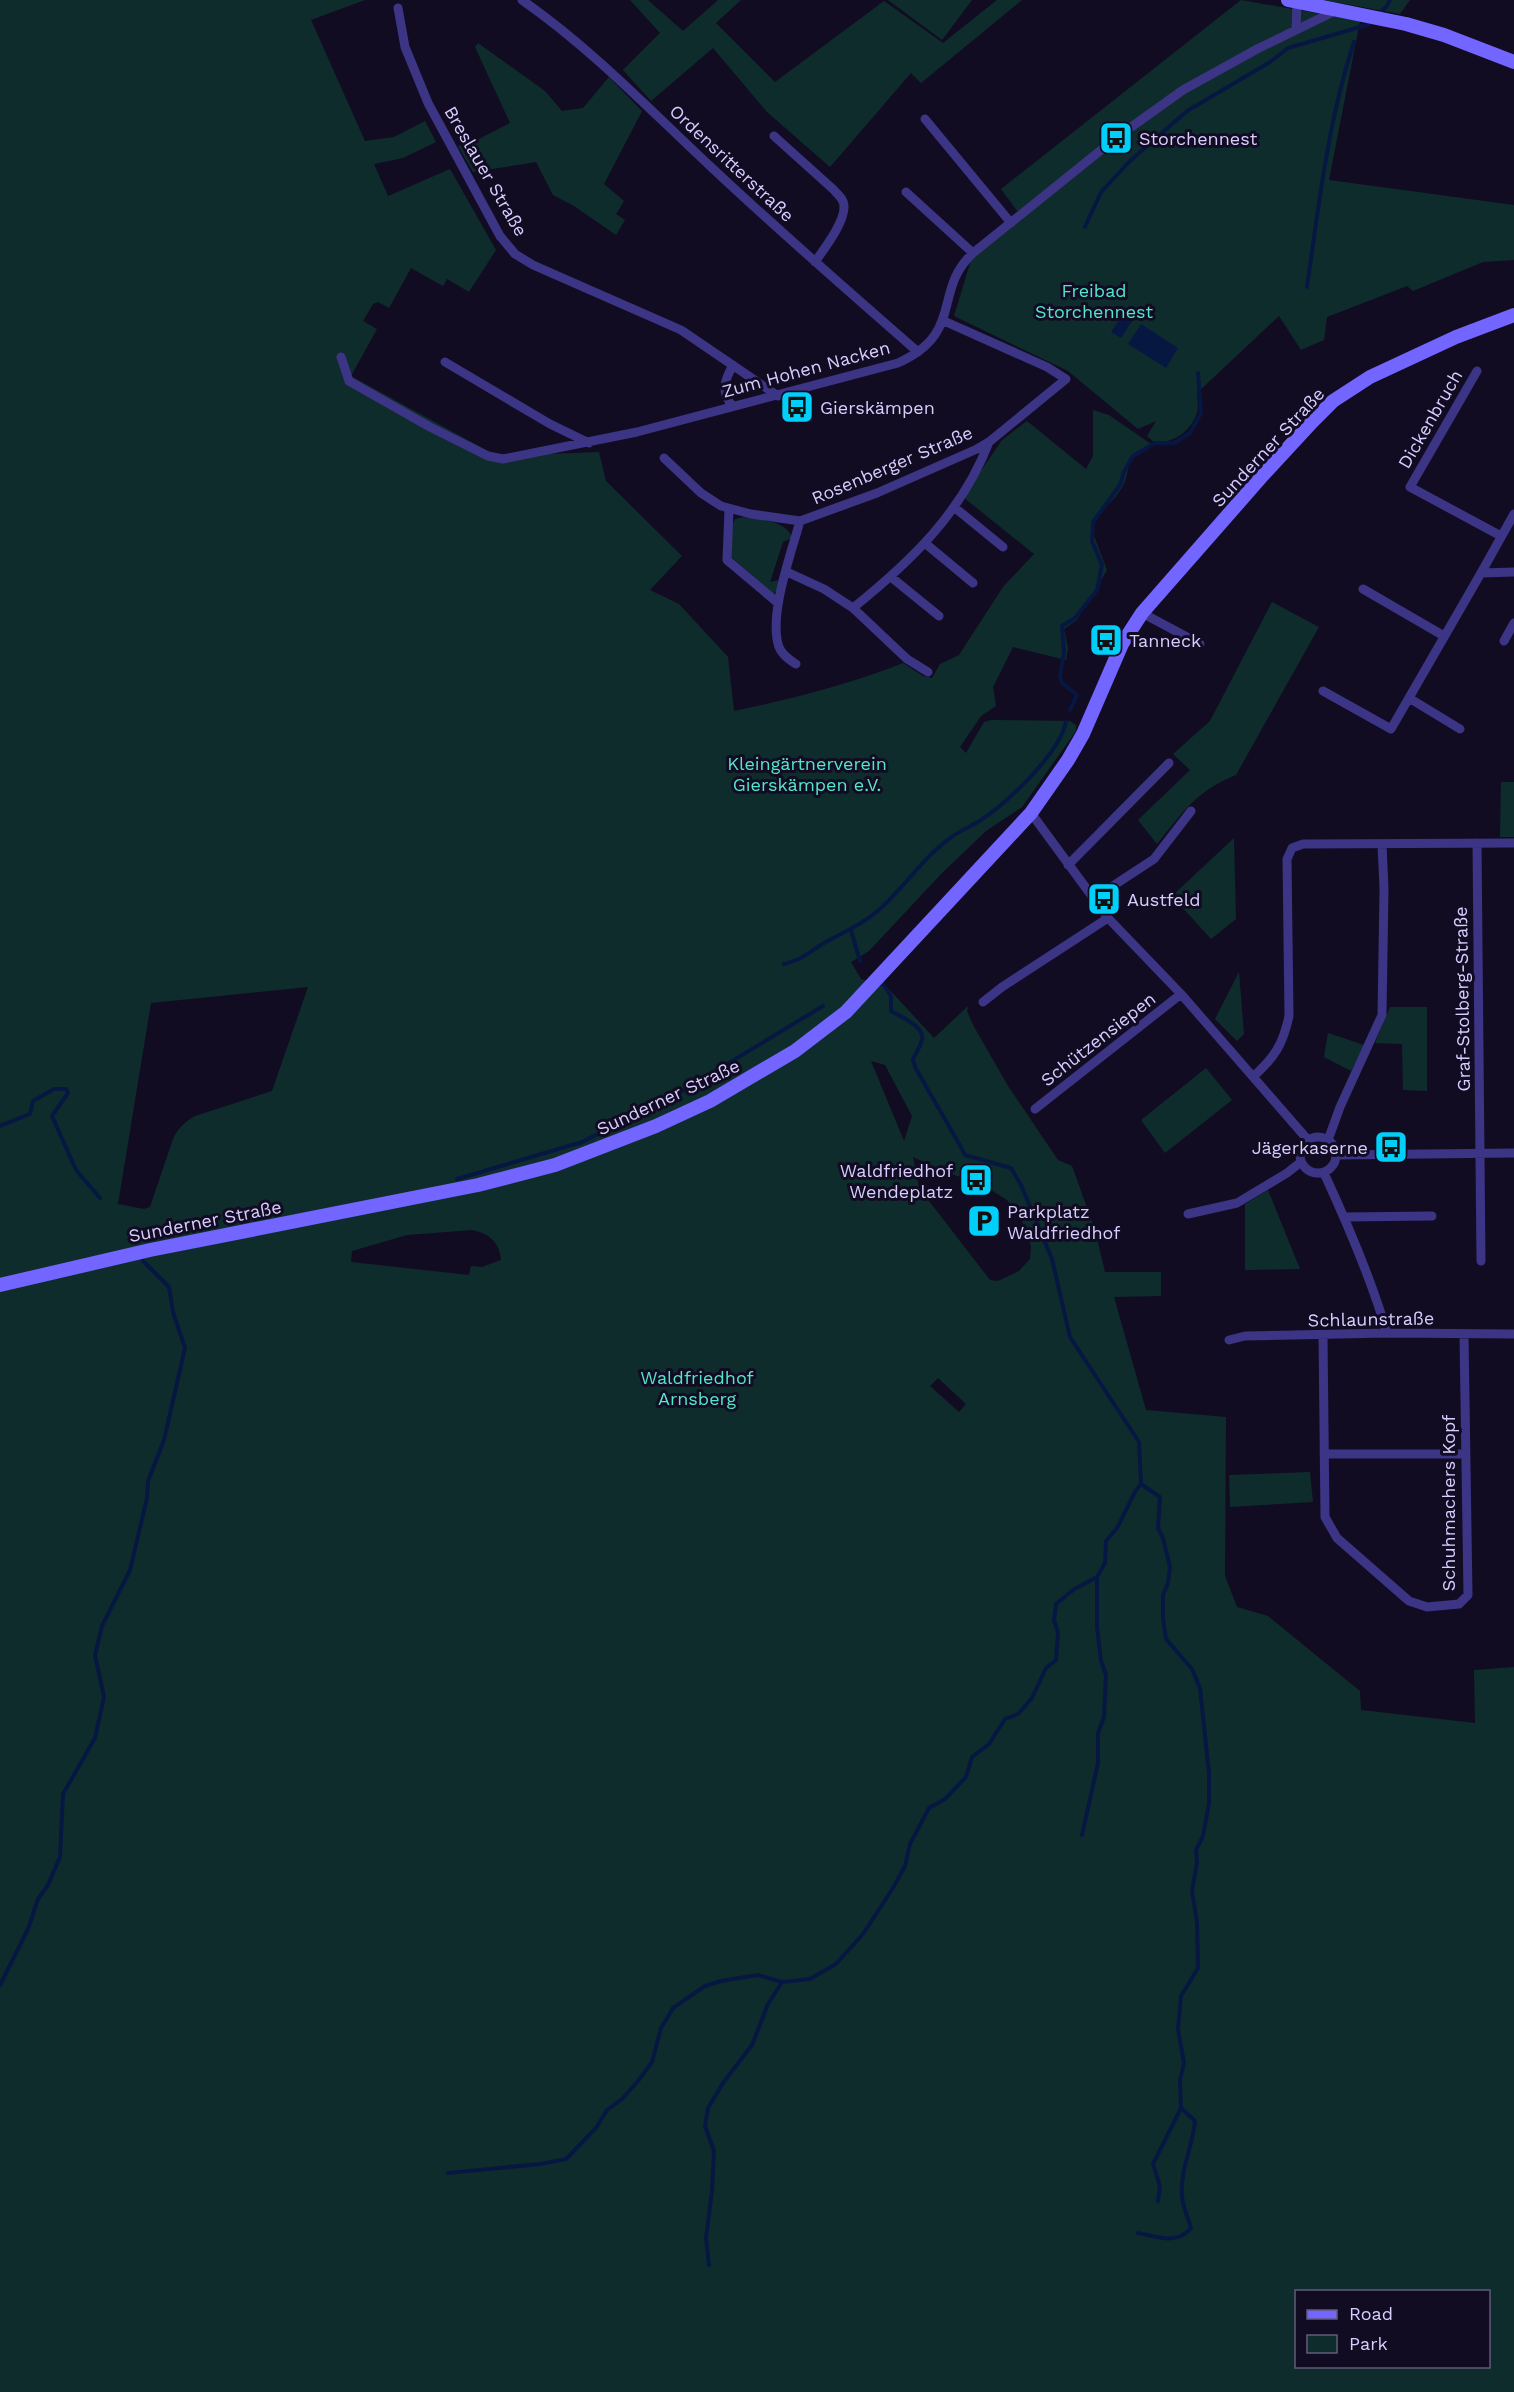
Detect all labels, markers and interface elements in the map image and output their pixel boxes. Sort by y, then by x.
street label: Ordensritterstraße [666,100,798,226]
street label: Breslauer Straße [440,102,532,240]
bus stop icon: Storchennest [1098,120,1134,156]
place label: Storchennest [1139,128,1258,149]
park label: Freibad Storchennest [1035,280,1154,322]
street label: Zum Hohen Nacken [720,336,892,402]
street label: Dickenbruch [1393,366,1467,472]
street label: Sunderner Straße [1207,383,1329,511]
bus stop icon: Gierskämpen [779,389,815,425]
place label: Gierskämpen [820,397,935,418]
street label: Rosenberger Straße [808,422,976,508]
bus stop icon: Tanneck [1088,622,1124,658]
place label: Tanneck [1129,630,1201,651]
park label: Kleingärtnerverein Gierskämpen e.V. [727,753,887,795]
bus stop icon: Austfeld [1086,881,1122,917]
place label: Austfeld [1127,889,1201,910]
street label: Graf-Stolberg-Straße [1450,906,1474,1092]
street label: Schützensiepen [1036,988,1160,1090]
street label: Sunderner Straße [593,1055,743,1139]
bus stop icon: Jägerkaserne [1373,1129,1409,1165]
place label: Jägerkaserne [1252,1137,1368,1158]
place label: Waldfriedhof Wendeplatz [840,1160,953,1202]
bus stop icon: Waldfriedhof Wendeplatz [958,1162,994,1198]
street label: Sunderner Straße [127,1196,283,1246]
place label: Parkplatz Waldfriedhof [1007,1201,1120,1243]
parking icon: Parkplatz Waldfriedhof [966,1203,1002,1239]
street label: Schlaunstraße [1308,1307,1434,1331]
park label: Waldfriedhof Arnsberg [640,1367,754,1409]
street label: Schuhmachers Kopf [1438,1415,1459,1591]
legend [1295,2290,1490,2368]
text: Road [1349,2303,1393,2324]
text: Park [1349,2333,1388,2354]

